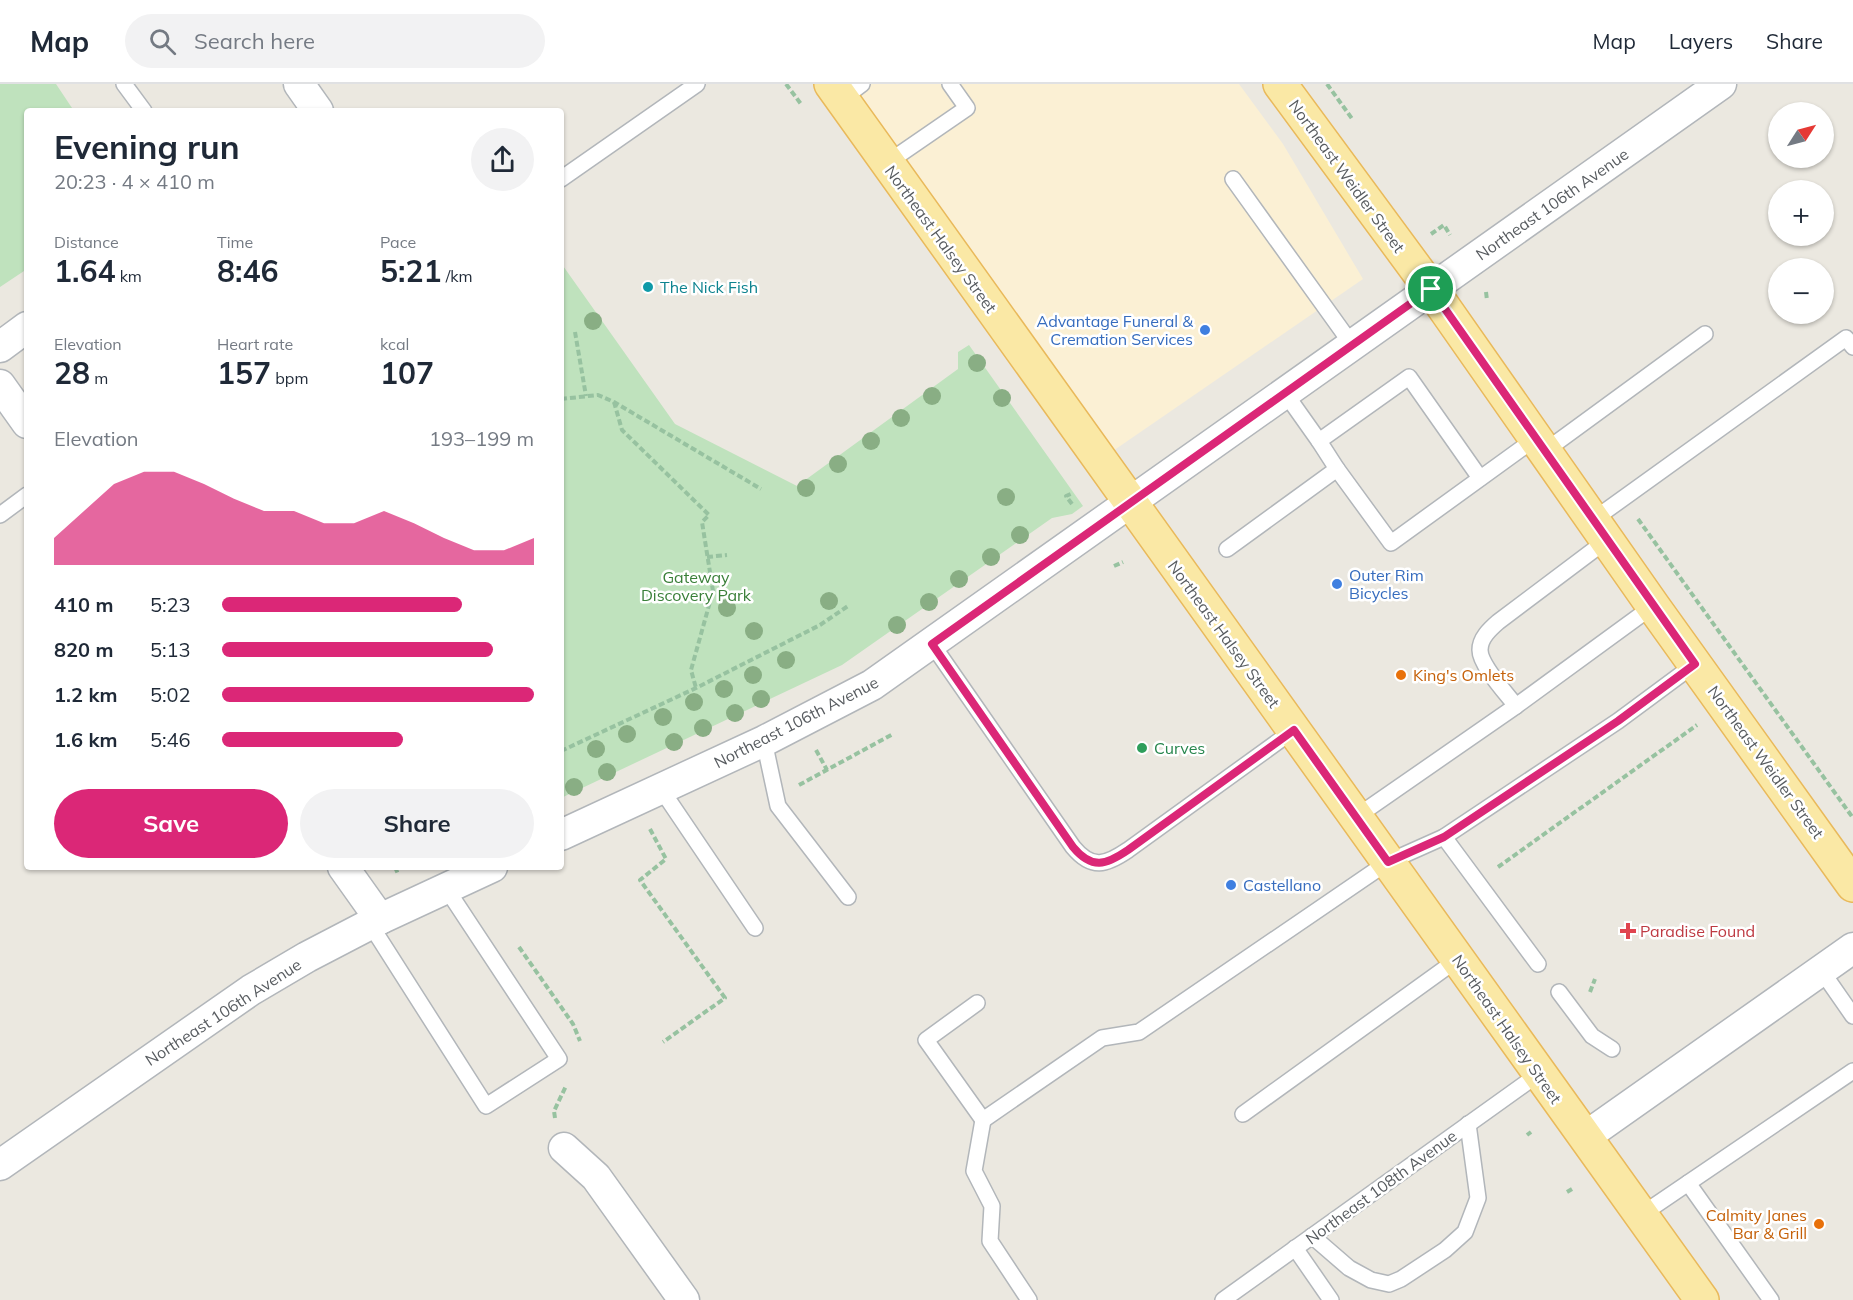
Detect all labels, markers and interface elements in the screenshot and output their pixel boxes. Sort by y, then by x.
search box [125,14,545,68]
text: Map [30,24,89,59]
icon: search [146,25,179,58]
text: Search here [194,27,315,55]
text: Map [1593,28,1636,54]
text: Layers [1669,28,1733,54]
text: Share [1766,28,1823,54]
street label: Northeast Weidler Street [1285,96,1409,257]
north arrow [1768,102,1834,168]
map controls [1768,102,1834,324]
text: Evening run [54,126,240,167]
button: share [471,128,534,191]
street label: Northeast 106th Avenue [1472,144,1632,264]
street label: Northeast Halsey Street [881,161,1001,317]
text: 20:23 · 4 × 410 m [54,169,215,194]
button: + [1768,180,1834,246]
text: Distance [54,232,119,252]
text: Time [217,232,253,252]
text: Pace [380,232,416,252]
text: 1.64 [54,252,115,290]
text: 8:46 [217,252,278,290]
text: 5:21 [380,252,441,290]
button: − [1768,258,1834,324]
pin [1405,263,1456,314]
text: km [115,266,142,286]
text: /km [441,266,472,286]
icon: arrive [1414,272,1447,305]
place label: The Nick Fish [660,277,758,297]
marker: The Nick Fish [641,280,655,294]
place label: Advantage Funeral & Cremation Services [1037,311,1193,349]
marker: Advantage Funeral & Cremation Services [1198,323,1212,337]
text: Elevation [54,334,122,354]
text: Heart rate [217,334,293,354]
text: kcal [380,334,409,354]
text: 28 [54,354,90,392]
text: 157 [217,354,271,392]
text: 107 [380,354,434,392]
text: m [90,368,108,388]
text: bpm [271,368,308,388]
text: Elevation [54,426,139,451]
text: 193–199 m [429,426,534,451]
street label: Northeast Halsey Street [1164,556,1284,712]
place label: Outer Rim Bicycles [1349,565,1424,603]
park label: Gateway Discovery Park [641,567,752,605]
marker: Outer Rim Bicycles [1330,577,1344,591]
text: 410 m [54,592,113,617]
text: 5:23 [150,592,191,617]
text: 820 m [54,637,113,662]
text: 5:13 [150,637,191,662]
place label: King's Omlets [1413,665,1514,685]
marker: King's Omlets [1394,668,1408,682]
street label: Northeast 106th Avenue [710,672,882,772]
text: 1.2 km [54,682,117,707]
text: 5:02 [150,682,191,707]
street label: Northeast Weidler Street [1704,682,1828,843]
text: 1.6 km [54,727,117,752]
text: 5:46 [150,727,191,752]
place label: Curves [1154,738,1205,758]
marker: Curves [1135,741,1149,755]
button: Save [54,789,288,858]
button: Share [300,789,534,858]
place label: Castellano [1243,875,1321,895]
marker: Castellano [1224,878,1238,892]
place label: Paradise Found [1640,921,1755,941]
marker: Paradise Found [1621,924,1635,938]
street label: Northeast Halsey Street [1448,951,1566,1108]
street label: Northeast 106th Avenue [141,954,305,1070]
street label: Northeast 108th Avenue [1302,1125,1460,1249]
place label: Calmity Janes Bar & Grill [1706,1205,1807,1243]
marker: Calmity Janes Bar & Grill [1812,1217,1826,1231]

